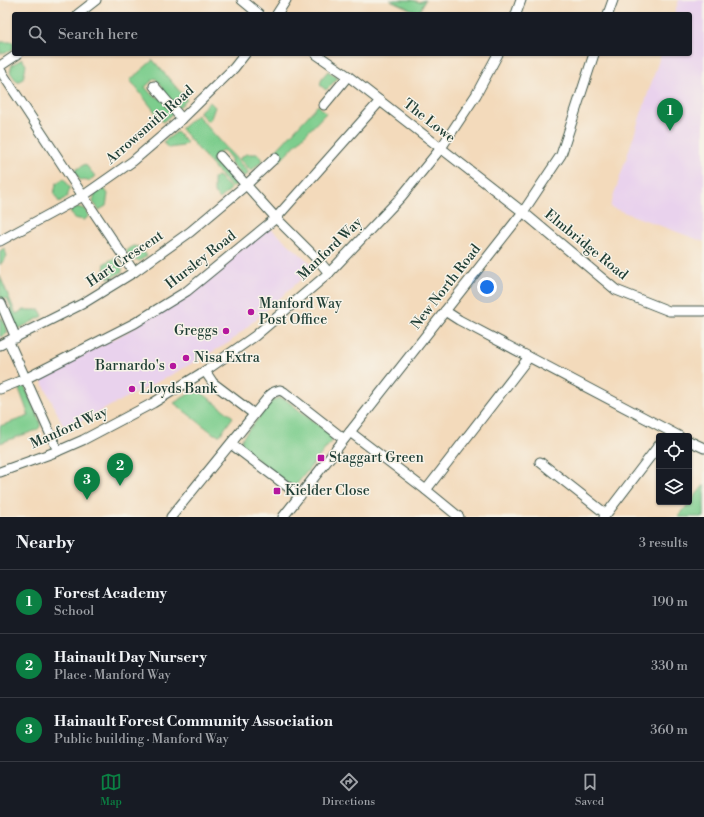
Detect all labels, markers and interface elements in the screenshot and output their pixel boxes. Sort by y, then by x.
search box [12,12,692,56]
icon: search [26,23,48,45]
text: Search here [58,25,138,44]
street label: Arrowsmith Road [101,82,198,169]
street label: The Lowe [399,95,459,147]
pin: 1 [657,98,683,131]
street label: Elmbridge Road [541,206,632,284]
street label: Manford Way [294,214,366,284]
street label: Hart Crescent [83,227,167,291]
street label: Hursley Road [162,227,240,293]
street label: New North Road [407,241,485,333]
your location [477,277,497,297]
place label: Manford Way Post Office [259,295,342,329]
marker: Manford Way Post Office [246,307,256,317]
place label: Greggs [174,322,218,340]
marker: Greggs [221,326,231,336]
place label: Nisa Extra [194,349,261,367]
marker: Nisa Extra [181,353,191,363]
place label: Barnardo's [94,357,165,375]
marker: Barnardo's [168,361,178,371]
place label: Lloyds Bank [140,380,218,398]
marker: Lloyds Bank [127,384,137,394]
street label: Manford Way [28,403,111,453]
map controls [656,433,692,505]
button: locate [656,433,692,469]
place label: Staggart Green [329,449,425,467]
pin: 2 [107,453,133,486]
marker: Staggart Green [316,453,326,463]
pin: 3 [74,467,100,500]
button: layers [656,469,692,505]
place label: Kielder Close [285,482,370,500]
marker: Kielder Close [272,486,282,496]
text: Nearby [16,532,75,554]
text: 3 results [639,535,688,551]
text: Forest Academy [54,584,167,603]
text: 1 [26,594,32,610]
text: 190 m [652,594,688,610]
text: School [54,603,94,619]
text: Hainault Day Nursery [54,648,207,667]
text: 2 [25,658,33,674]
text: 330 m [651,658,688,674]
text: Place · Manford Way [54,667,171,683]
text: Hainault Forest Community Association [54,712,333,731]
text: 3 [25,722,33,738]
text: 360 m [650,722,688,738]
text: Public building · Manford Way [54,731,229,747]
tab: Map [100,771,122,809]
tab: Directions [322,771,375,809]
tab: Saved [575,771,604,809]

